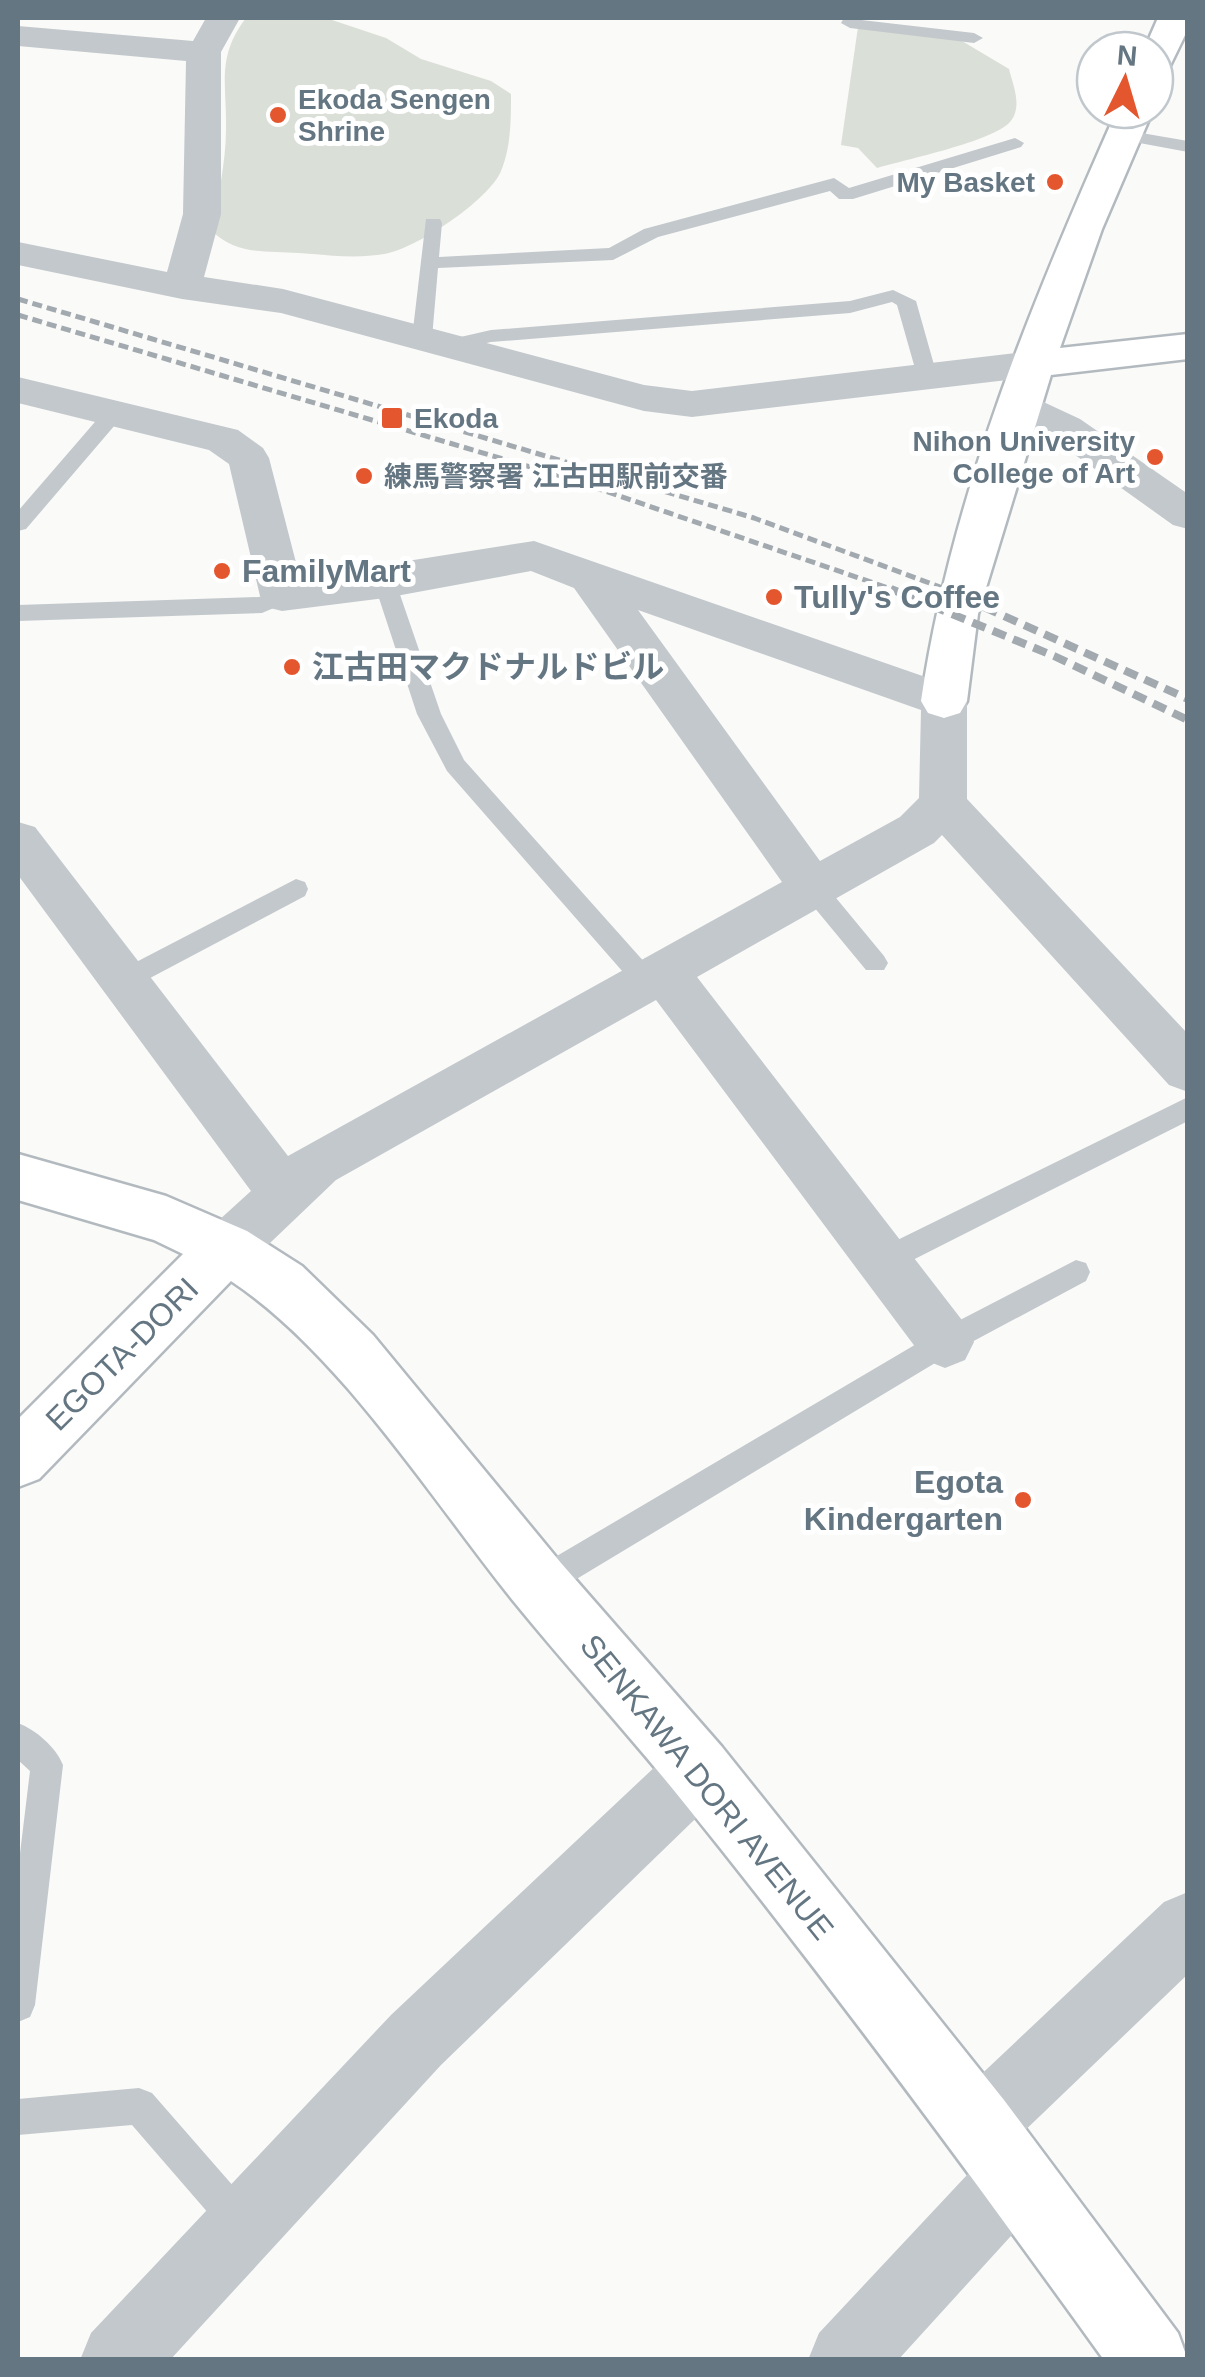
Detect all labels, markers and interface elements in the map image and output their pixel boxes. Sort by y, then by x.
north arrow [1075,30,1175,130]
text: N [1116,39,1139,72]
place label: Ekoda Sengen Shrine [298,84,491,147]
marker: Ekoda Sengen Shrine [267,104,289,126]
place label: My Basket [896,167,1035,198]
marker: My Basket [1044,171,1066,193]
place label: Ekoda [414,403,498,434]
marker: Ekoda [379,405,405,431]
place label: Nihon University College of Art [913,426,1135,489]
marker: Nihon University College of Art [1144,446,1166,468]
place label: 練馬警察署 江古田駅前交番 [384,461,728,492]
marker: 練馬警察署 江古田駅前交番 [353,465,375,487]
place label: FamilyMart [242,553,411,589]
marker: FamilyMart [211,560,233,582]
place label: Tully's Coffee [794,579,1000,615]
marker: Tully's Coffee [763,586,785,608]
place label: 江古田マクドナルドビル [312,649,664,685]
marker: 江古田マクドナルドビル [281,656,303,678]
street label: EGOTA-DORI [38,1270,206,1438]
place label: Egota Kindergarten [804,1464,1003,1537]
marker: Egota Kindergarten [1012,1489,1034,1511]
street label: SENKAWA DORI AVENUE [573,1628,841,1946]

